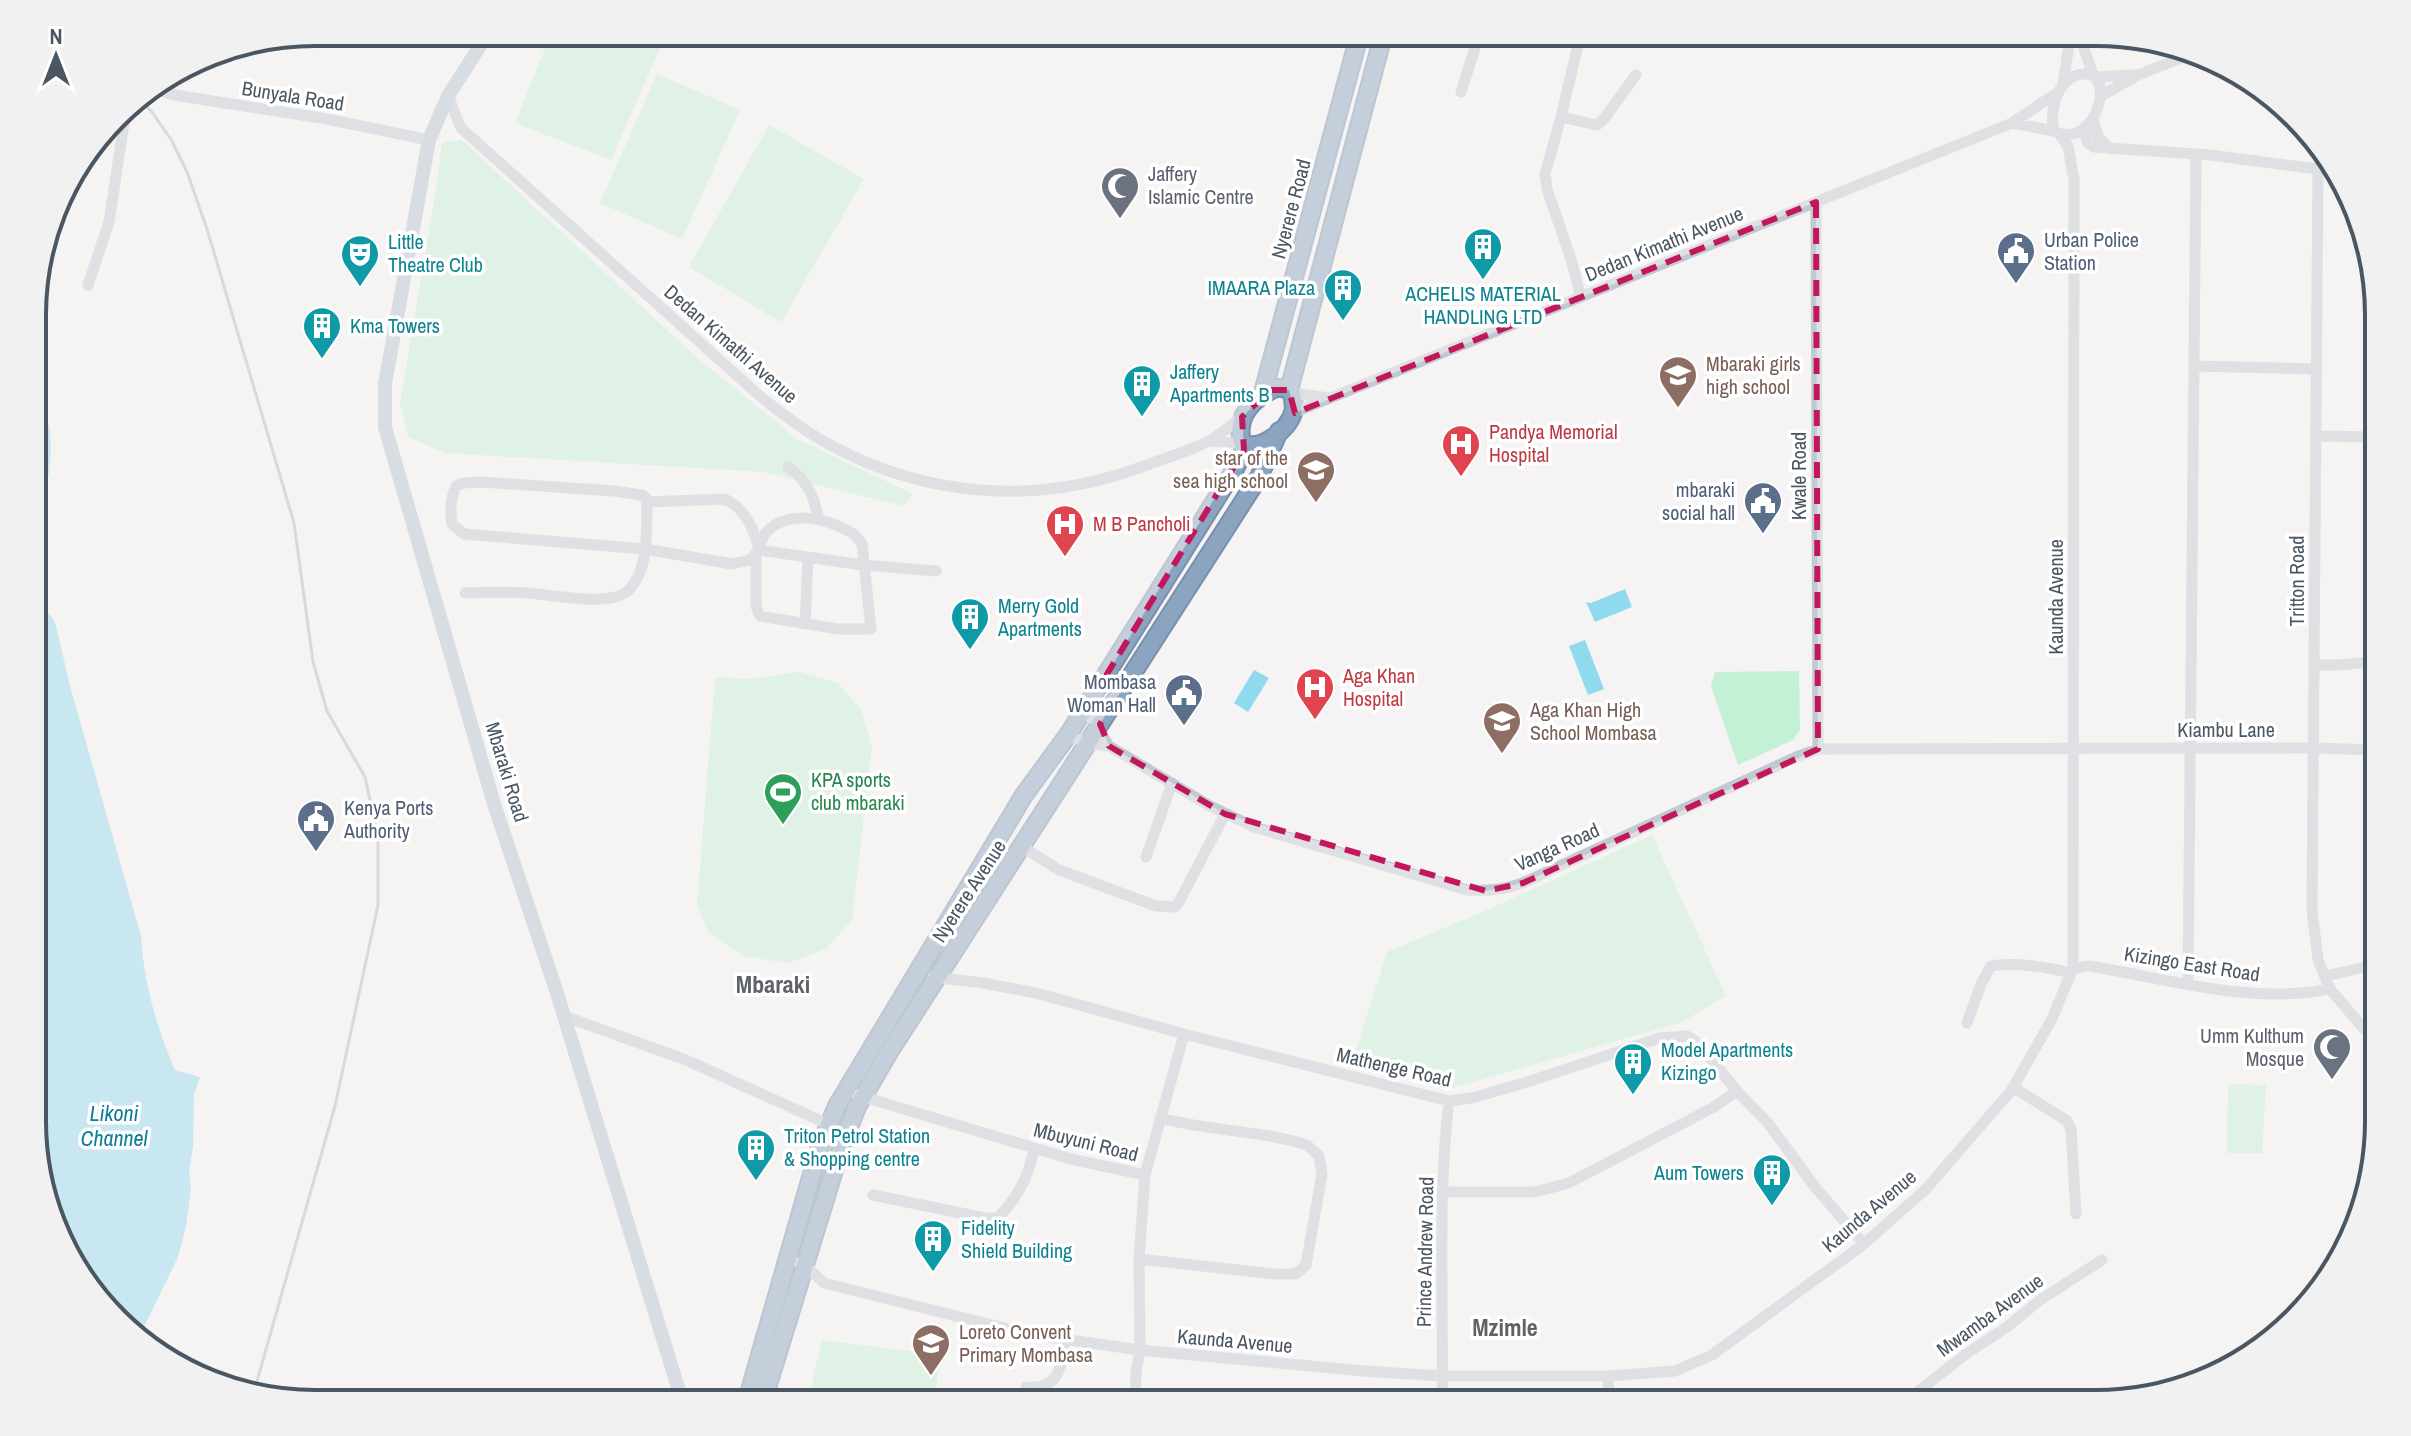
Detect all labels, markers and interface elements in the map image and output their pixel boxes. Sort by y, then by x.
north arrow [16,16,96,96]
text: N [49,21,63,51]
street label: Bunyala Road [240,74,346,117]
street label: Nyerere Road [1264,156,1317,262]
place label: Jaffery Islamic Centre [1148,160,1254,210]
mosque icon: Jaffery Islamic Centre [1099,165,1141,220]
street label: Dedan Kimathi Avenue [1581,199,1747,288]
building icon: ACHELIS MATERIAL HANDLING LTD [1462,226,1504,281]
place label: Urban Police Station [2044,226,2139,276]
place label: Little Theatre Club [388,228,483,278]
public building icon: Urban Police Station [1995,230,2037,285]
theatre icon: Little Theatre Club [339,233,381,288]
building icon: IMAARA Plaza [1322,267,1364,322]
place label: IMAARA Plaza [1207,274,1315,301]
street label: Dedan Kimathi Avenue [659,278,804,409]
place label: ACHELIS MATERIAL HANDLING LTD [1404,280,1561,330]
building icon: Kma Towers [301,305,343,360]
place label: Kma Towers [350,312,440,339]
place label: Mbaraki girls high school [1706,350,1801,400]
school or university icon: Mbaraki girls high school [1657,354,1699,409]
place label: Jaffery Apartments B [1169,358,1269,408]
building icon: Jaffery Apartments B [1121,363,1163,418]
place label: Pandya Memorial Hospital [1489,418,1618,468]
hospital icon: Pandya Memorial Hospital [1440,423,1482,478]
street label: Kwale Road [1785,432,1812,520]
place label: star of the sea high school [1173,444,1288,494]
school or university icon: star of the sea high school [1295,449,1337,504]
place label: mbaraki social hall [1662,476,1735,526]
public building icon: mbaraki social hall [1742,480,1784,535]
hospital icon: M B Pancholi [1044,503,1086,558]
place label: M B Pancholi [1093,510,1191,537]
street label: Tritton Road [2283,536,2310,626]
street label: Kaunda Avenue [2042,539,2069,655]
place label: Merry Gold Apartments [997,592,1082,642]
building icon: Merry Gold Apartments [949,596,991,651]
place label: Aga Khan Hospital [1342,662,1415,712]
hospital icon: Aga Khan Hospital [1294,666,1336,721]
place label: Mombasa Woman Hall [1067,668,1156,718]
public building icon: Mombasa Woman Hall [1163,672,1205,727]
place label: Aga Khan High School Mombasa [1529,696,1657,746]
school or university icon: Aga Khan High School Mombasa [1481,700,1523,755]
street label: Kiambu Lane [2177,716,2275,743]
street label: Mbaraki Road [480,719,535,825]
place label: KPA sports club mbaraki [811,766,905,816]
sports icon: KPA sports club mbaraki [762,771,804,826]
place label: Kenya Ports Authority [343,794,433,844]
public building icon: Kenya Ports Authority [295,798,337,853]
street label: Vanga Road [1510,816,1603,877]
street label: Nyerere Avenue [925,834,1012,947]
street label: Kizingo East Road [2122,939,2262,988]
district label: Mbaraki [736,968,810,1000]
place label: Umm Kulthum Mosque [2200,1022,2304,1072]
mosque icon: Umm Kulthum Mosque [2311,1026,2353,1081]
place label: Model Apartments Kizingo [1661,1036,1793,1086]
street label: Mathenge Road [1334,1040,1454,1093]
building icon: Model Apartments Kizingo [1612,1041,1654,1096]
water label: Likoni Channel [80,1098,149,1153]
street label: Mbuyuni Road [1031,1116,1141,1168]
place label: Triton Petrol Station & Shopping centre [784,1122,930,1172]
building icon: Triton Petrol Station & Shopping centre [735,1127,777,1182]
building icon: Aum Towers [1751,1152,1793,1207]
place label: Aum Towers [1653,1159,1744,1186]
street label: Kaunda Avenue [1816,1163,1922,1258]
street label: Prince Andrew Road [1410,1177,1439,1327]
place label: Fidelity Shield Building [961,1214,1072,1264]
building icon: Fidelity Shield Building [912,1218,954,1273]
street label: Mwamba Avenue [1931,1267,2048,1362]
district label: Mzimle [1472,1311,1538,1343]
place label: Loreto Convent Primary Mombasa [959,1318,1093,1368]
school or university icon: Loreto Convent Primary Mombasa [910,1322,952,1377]
street label: Kaunda Avenue [1176,1322,1294,1359]

